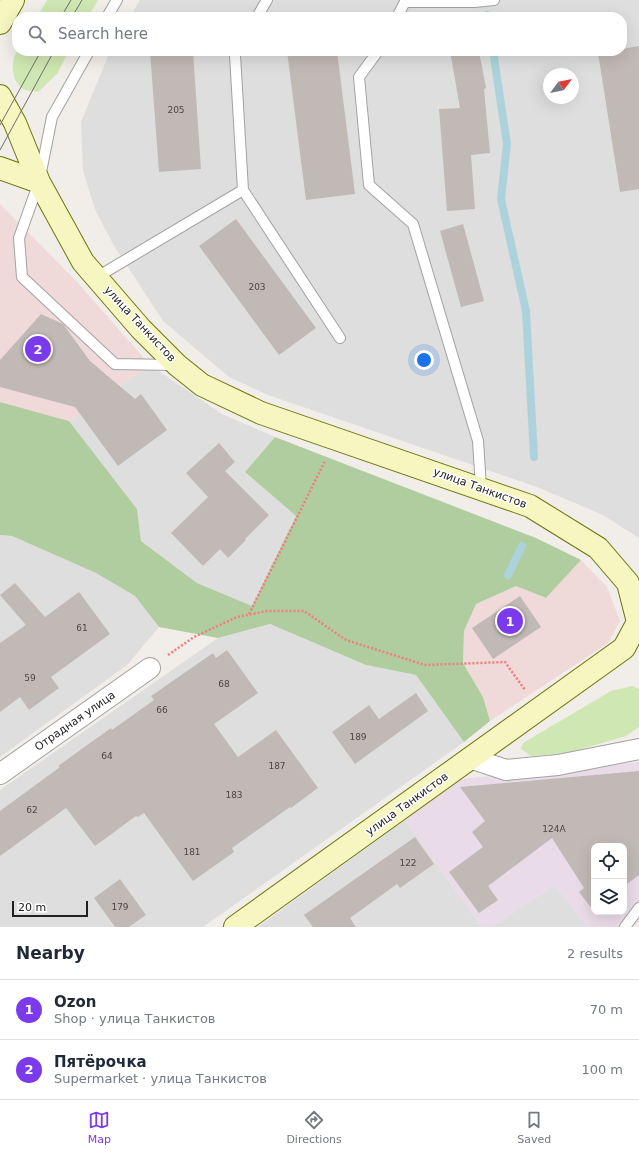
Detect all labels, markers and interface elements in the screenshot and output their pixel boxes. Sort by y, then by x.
search box [12,12,627,56]
icon: search [26,23,48,45]
text: Search here [58,25,148,43]
north arrow [543,68,579,104]
house number: 205 [167,105,185,115]
house number: 203 [248,282,266,292]
street label: улица Танкистов [102,284,178,364]
pin: 2 [25,334,51,364]
your location [414,350,434,370]
street label: улица Танкистов [431,465,529,511]
pin: 1 [497,606,523,636]
house number: 61 [76,623,88,633]
house number: 59 [24,673,36,683]
house number: 68 [218,679,230,689]
street label: Отрадная улица [32,688,118,754]
house number: 66 [156,705,168,715]
house number: 189 [349,732,367,742]
house number: 64 [101,751,113,761]
house number: 187 [268,761,286,771]
street label: улица Танкистов [363,770,451,838]
house number: 183 [225,790,243,800]
house number: 62 [26,805,38,815]
house number: 124А [542,824,567,834]
map controls [591,843,627,915]
button: locate [591,843,627,879]
house number: 181 [183,847,201,857]
house number: 122 [399,858,417,868]
button: layers [591,879,627,915]
scale bar [12,899,88,918]
text: 20 m [18,901,46,914]
house number: 179 [111,902,129,912]
text: Nearby [16,943,85,963]
text: 2 results [567,946,623,961]
text: Ozon [54,993,96,1011]
text: 1 [24,1002,34,1017]
text: 70 m [590,1002,623,1017]
text: Shop · улица Танкистов [54,1011,216,1026]
text: Пятёрочка [54,1053,147,1071]
text: 2 [24,1062,34,1077]
text: 100 m [581,1062,623,1077]
text: Supermarket · улица Танкистов [54,1071,267,1086]
tab: Map [88,1109,111,1146]
tab: Directions [286,1109,342,1146]
tab: Saved [517,1109,551,1146]

